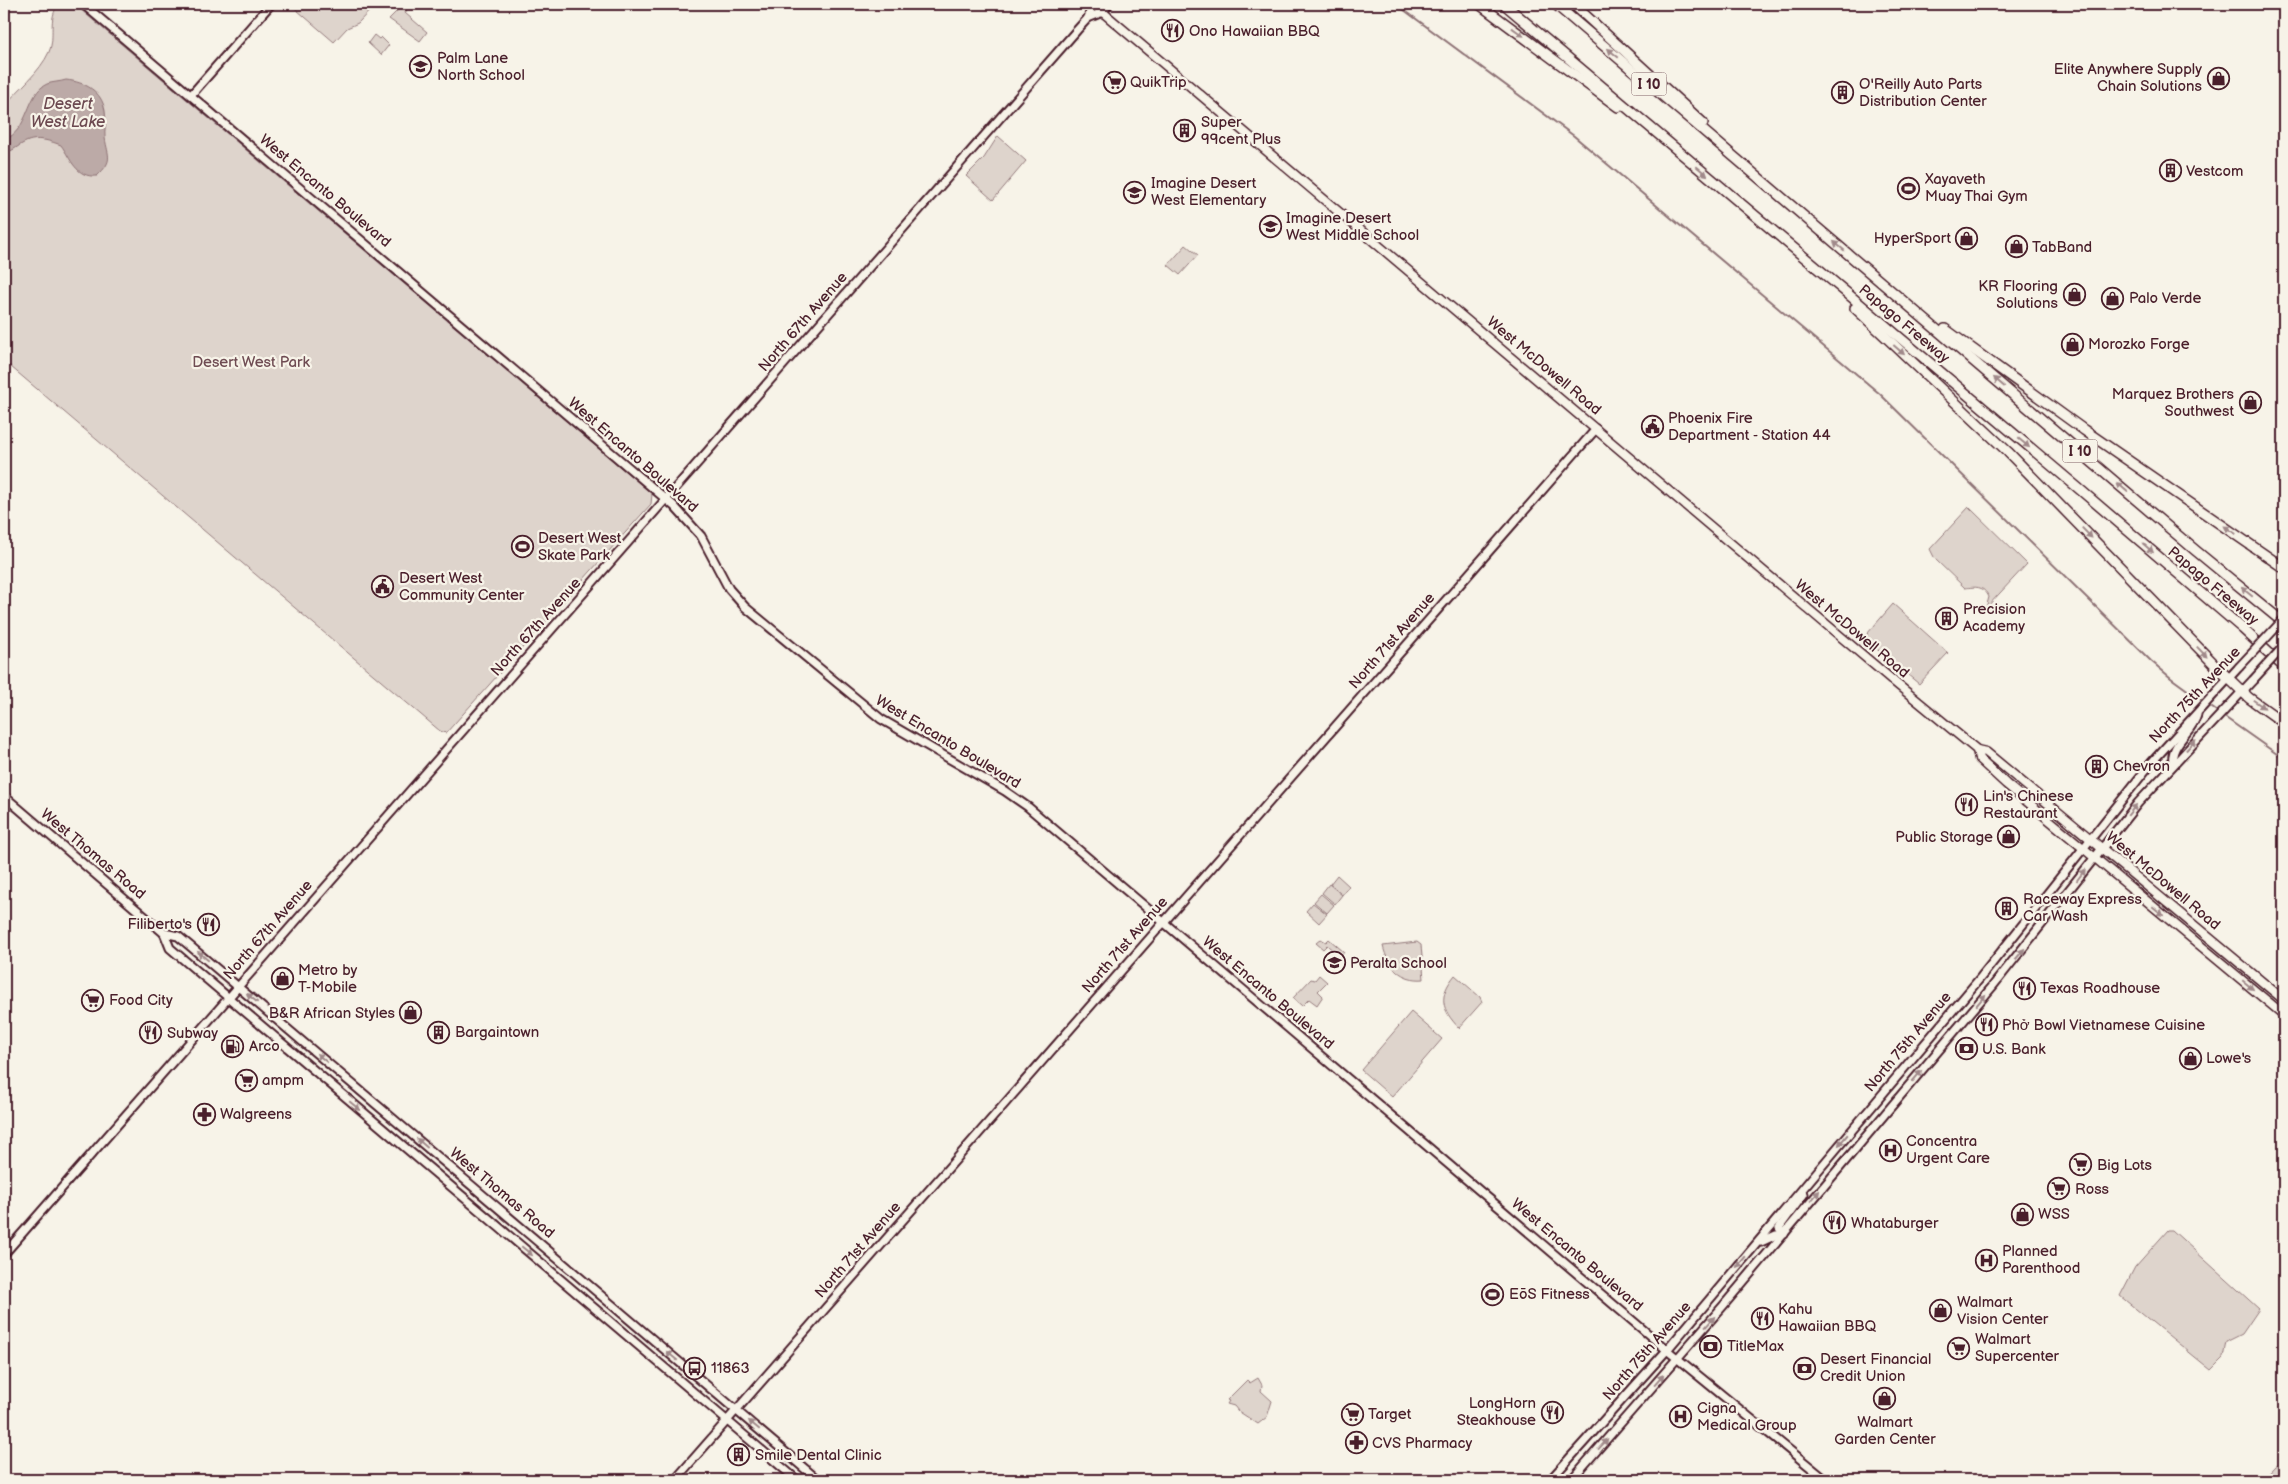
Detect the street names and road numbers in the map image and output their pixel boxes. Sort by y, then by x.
road number: I 10 [1632,72,1666,96]
street label: West Encanto Boulevard [255,130,395,252]
street label: North 67th Avenue [754,268,852,376]
street label: Papago Freeway [1855,280,1953,368]
street label: West McDowell Road [1483,313,1605,419]
street label: West Encanto Boulevard [564,393,702,517]
road number: I 10 [2062,440,2098,462]
street label: Papago Freeway [2164,542,2262,630]
street label: North 67th Avenue [487,574,585,680]
street label: West McDowell Road [1791,576,1913,682]
street label: North 71st Avenue [1345,589,1439,693]
street label: North 75th Avenue [2145,643,2245,747]
street label: West Encanto Boulevard [872,691,1024,793]
street label: West Thomas Road [37,804,149,904]
street label: West McDowell Road [2102,828,2224,934]
street label: North 67th Avenue [219,876,317,984]
street label: North 71st Avenue [1078,893,1172,997]
street label: West Encanto Boulevard [1198,932,1338,1054]
street label: North 75th Avenue [1860,988,1956,1096]
street label: West Thomas Road [446,1143,558,1243]
street label: West Encanto Boulevard [1507,1194,1647,1316]
street label: North 71st Avenue [811,1198,905,1302]
street label: North 75th Avenue [1599,1297,1695,1404]

